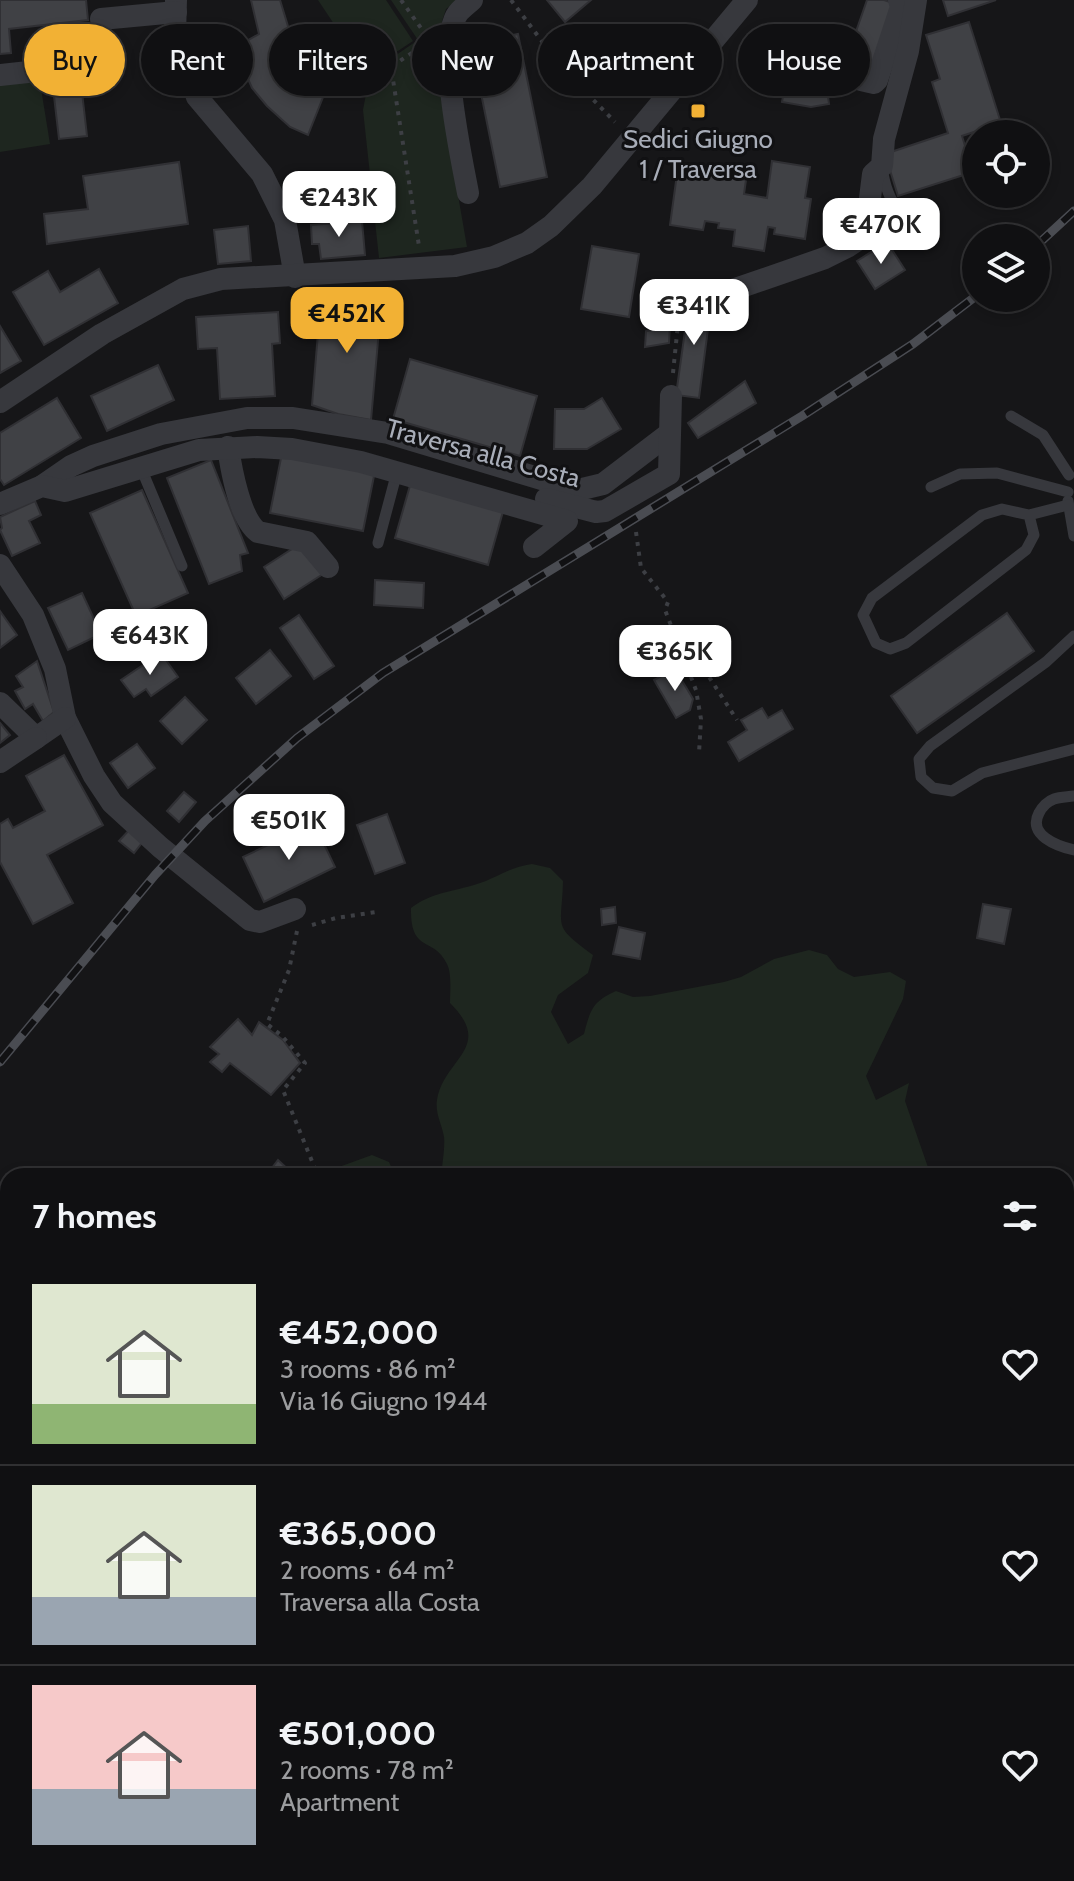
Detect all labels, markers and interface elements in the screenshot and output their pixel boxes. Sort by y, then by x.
chip: Buy [24,24,125,96]
chip: Rent [141,24,253,96]
chip: Filters [269,24,396,96]
chip: New [412,24,522,96]
chip: Apartment [538,24,722,96]
chip: House [738,24,870,96]
marker: Sedici Giugno 1 / Traversa [689,102,707,120]
map controls [962,120,1050,312]
button: locate [962,120,1050,208]
place label: Sedici Giugno 1 / Traversa [623,123,773,185]
pin: €243K [283,171,395,239]
text: €243K [301,181,377,213]
pin: €470K [825,198,937,266]
text: €470K [841,208,921,240]
button: layers [962,224,1050,312]
pin: €341K [638,279,750,347]
pin: €452K [291,287,403,355]
text: €341K [658,289,730,321]
text: €452K [309,297,385,329]
street label: Traversa alla Costa [382,412,584,494]
pin: €643K [94,609,206,677]
text: €643K [111,619,189,651]
pin: €365K [619,625,731,693]
text: €365K [637,635,713,667]
pin: €501K [233,794,345,862]
text: €501K [252,804,326,836]
icon: filters [998,1194,1042,1238]
text: 7 homes [32,1195,157,1237]
text: €452,000 [280,1311,439,1353]
icon: home [96,1316,192,1412]
icon: heart [998,1342,1042,1386]
text: 3 rooms · 86 m² [280,1353,456,1385]
text: Via 16 Giugno 1944 [280,1385,487,1417]
text: €365,000 [280,1512,437,1554]
icon: home [96,1517,192,1613]
icon: heart [998,1543,1042,1587]
text: 2 rooms · 64 m² [280,1554,455,1586]
text: Traversa alla Costa [280,1586,480,1618]
text: €501,000 [280,1712,436,1754]
icon: home [96,1717,192,1813]
icon: heart [998,1743,1042,1787]
text: 2 rooms · 78 m² [280,1754,454,1786]
text: Apartment [280,1786,399,1818]

